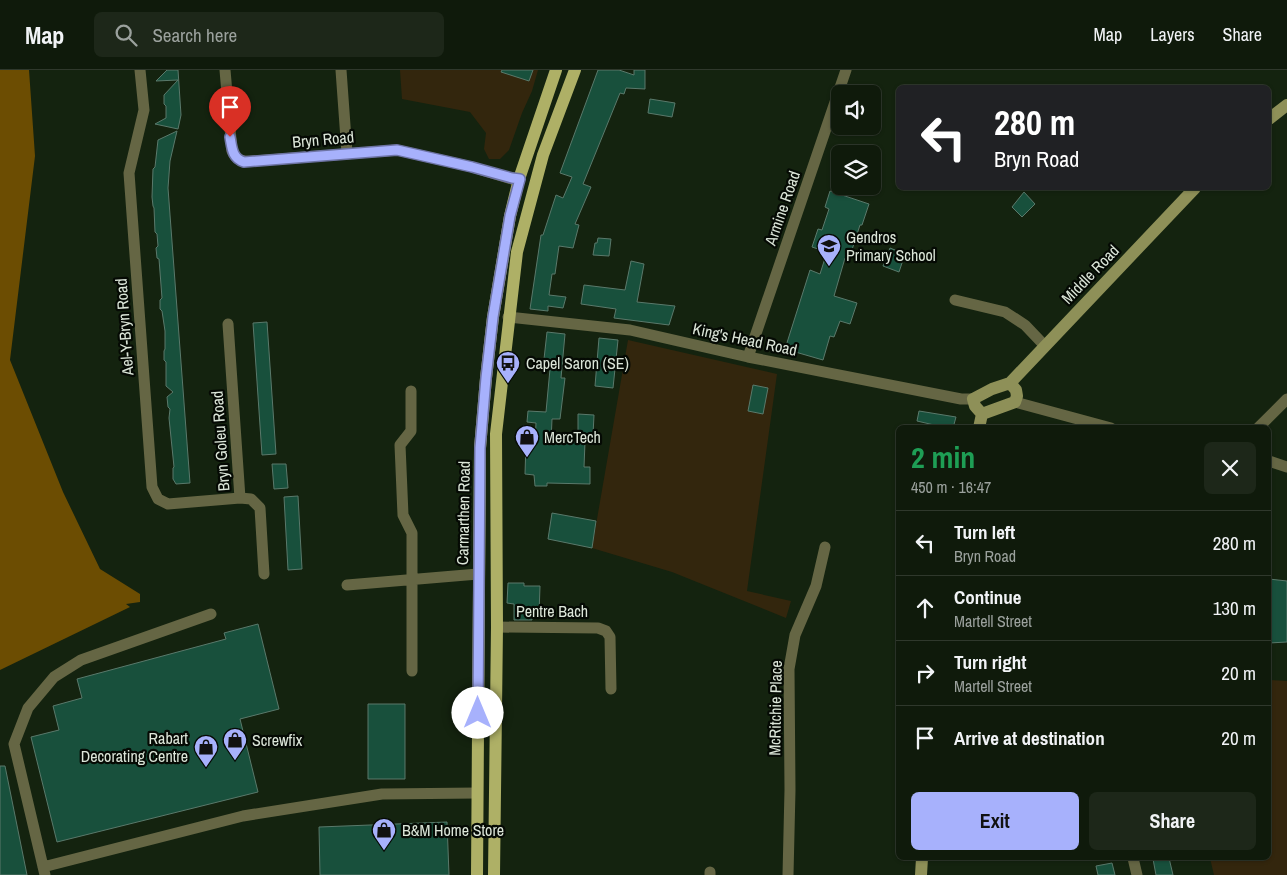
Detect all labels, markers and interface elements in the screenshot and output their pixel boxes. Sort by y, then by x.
search box [94,12,444,57]
text: Map [25,19,64,51]
icon: search [112,21,140,49]
text: Search here [152,22,237,48]
text: Map [1094,22,1122,47]
text: Layers [1150,22,1195,47]
text: Share [1223,22,1262,47]
map controls [831,85,881,195]
button: sound [831,85,881,135]
pin [209,86,251,137]
icon: arrive [216,93,244,121]
text: 280 m [994,99,1075,146]
icon: left [911,105,976,170]
street label: Bryn Road [291,125,355,153]
text: Bryn Road [994,144,1079,174]
button: layers [831,145,881,195]
street label: Armine Road [759,168,805,249]
place label: Gendros Primary School [846,226,936,266]
school or university icon: Gendros Primary School [816,233,842,267]
street label: Middle Road [1056,240,1124,308]
street label: Ael-Y-Bryn Road [110,278,138,377]
street label: King's Head Road [691,317,799,361]
bus stop icon: Capel Saron (SE) [495,350,521,384]
place label: Capel Saron (SE) [526,352,629,374]
street label: Bryn Goleu Road [206,390,234,492]
shop icon: MercTech [514,424,540,458]
place label: MercTech [544,426,601,448]
text: 2 min [911,437,975,477]
button: close [1204,442,1256,494]
street label: Carmarthen Road [451,461,475,565]
text: 450 m · 16:47 [911,476,991,498]
text: Turn left [954,519,1015,545]
icon: left [911,529,939,557]
text: 280 m [1213,530,1256,556]
text: Bryn Road [954,545,1016,567]
text: Continue [954,584,1022,610]
icon: ahead [911,594,939,622]
text: 130 m [1213,595,1256,621]
street label: Pentre Bach [516,600,588,622]
text: Martell Street [954,610,1032,632]
text: Turn right [954,649,1026,675]
icon: right [911,659,939,687]
street label: McRitchie Place [763,660,787,756]
text: 20 m [1221,660,1256,686]
text: Martell Street [954,675,1032,697]
position arrow [451,686,503,738]
icon: arrive [911,724,939,752]
text: Arrive at destination [954,725,1105,751]
text: 20 m [1221,725,1256,751]
place label: Rabart Decorating Centre [81,727,188,767]
shop icon: Screwfix [222,727,248,761]
place label: Screwfix [252,729,303,751]
shop icon: Rabart Decorating Centre [193,734,219,768]
button: Exit [911,792,1079,850]
button: Share [1089,792,1256,850]
shop icon: B&M Home Store [371,817,397,851]
place label: B&M Home Store [402,819,504,841]

